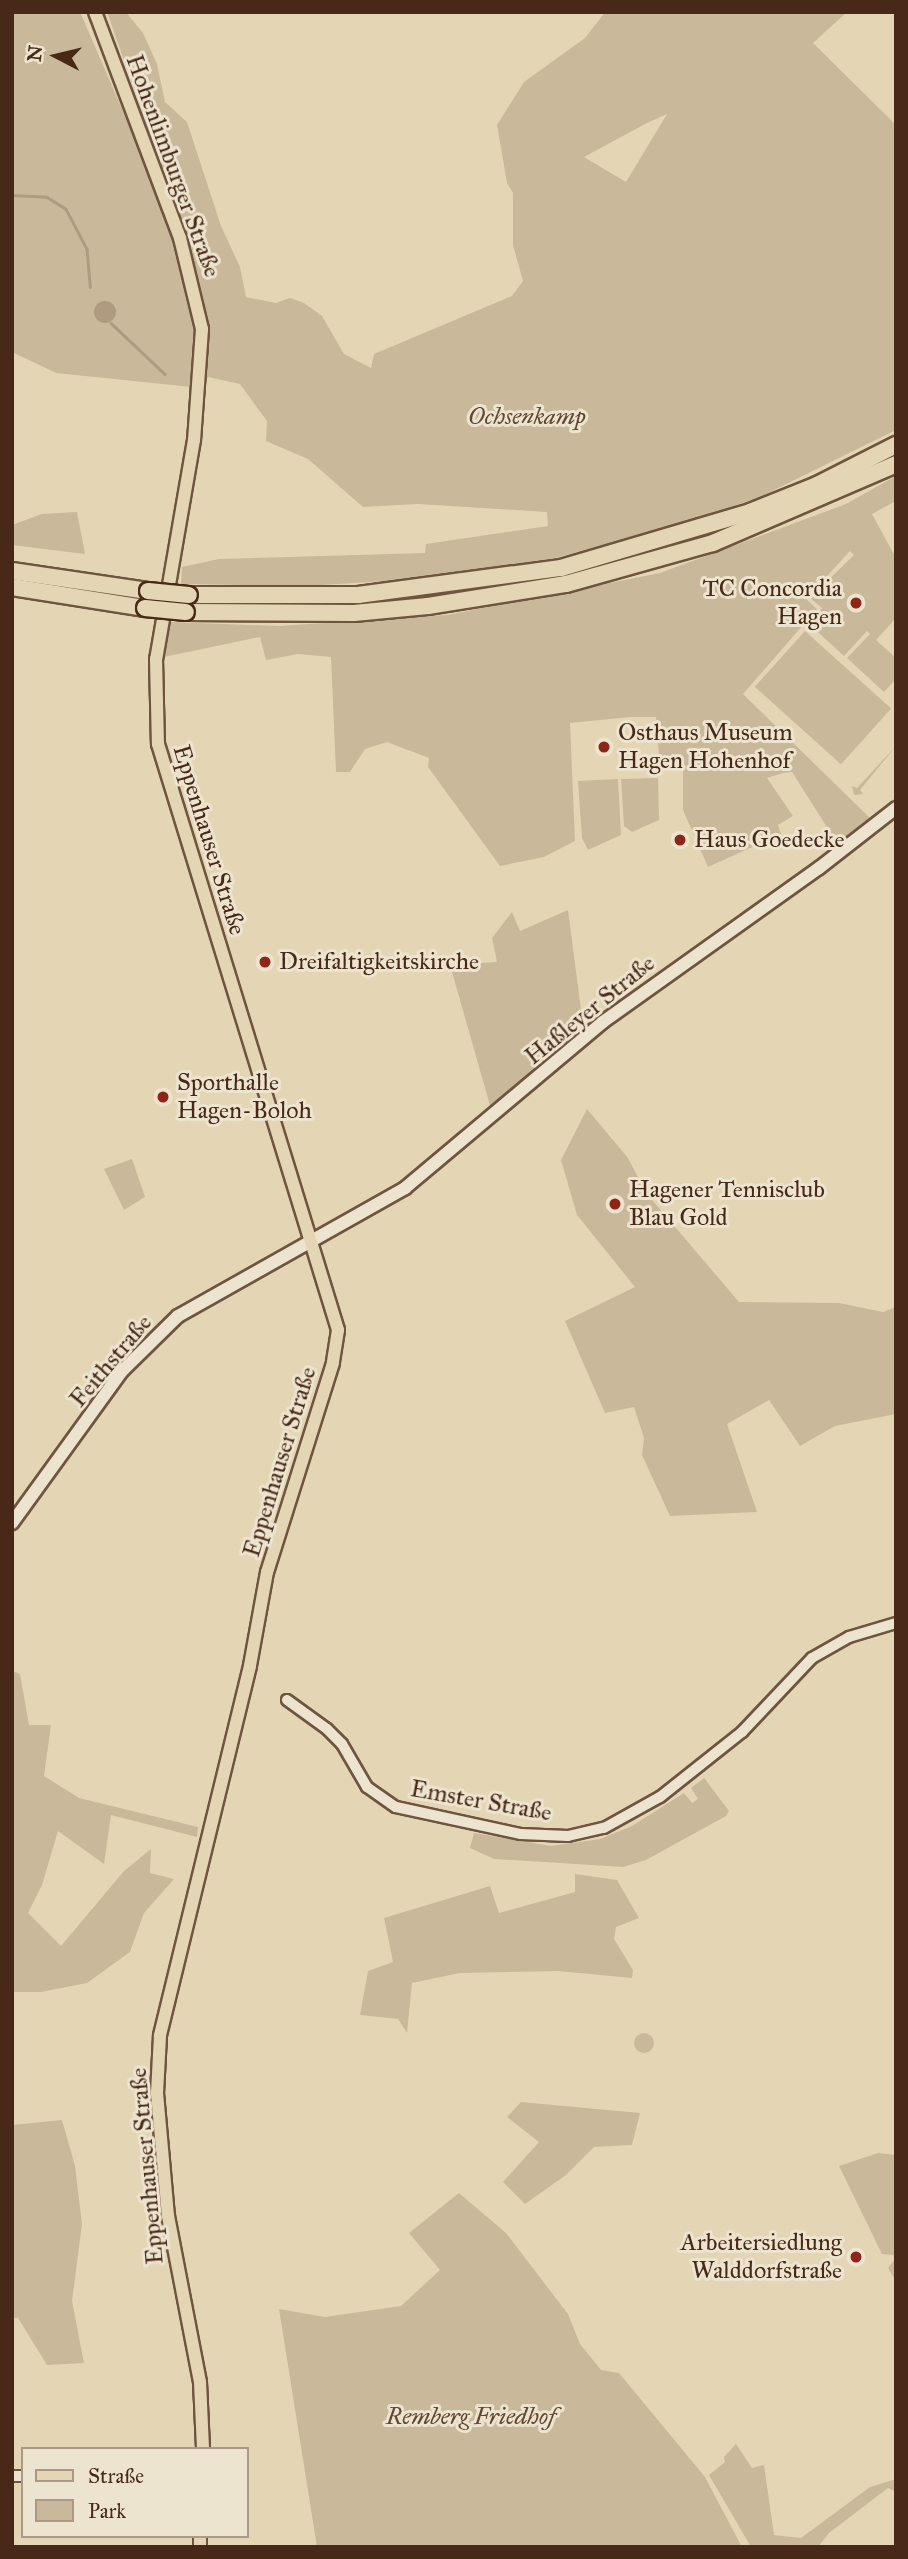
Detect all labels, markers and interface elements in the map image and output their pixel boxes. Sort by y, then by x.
north arrow [21,21,91,91]
text: N [22,44,47,63]
street label: Hohenlimburger Straße [119,51,227,281]
park label: Ochsenkamp [468,403,586,431]
place label: TC Concordia Hagen [702,575,842,631]
marker: TC Concordia Hagen [848,595,864,611]
place label: Osthaus Museum Hagen Hohenhof [618,719,793,775]
marker: Osthaus Museum Hagen Hohenhof [596,739,612,755]
street label: Eppenhauser Straße [166,741,252,939]
place label: Haus Goedecke [694,826,845,854]
marker: Haus Goedecke [672,832,688,848]
place label: Dreifaltigkeitskirche [279,948,479,976]
street label: Haßleyer Straße [519,949,661,1071]
marker: Dreifaltigkeitskirche [257,954,273,970]
place label: Sporthalle Hagen-Boloh [177,1069,312,1125]
marker: Sporthalle Hagen-Boloh [155,1089,171,1105]
place label: Hagener Tennisclub Blau Gold [629,1176,825,1232]
marker: Hagener Tennisclub Blau Gold [607,1196,623,1212]
street label: Feithstraße [64,1309,158,1413]
street label: Eppenhauser Straße [237,1363,323,1561]
street label: Emster Straße [408,1774,554,1828]
street label: Eppenhauser Straße [124,2067,170,2265]
place label: Arbeitersiedlung Walddorfstraße [681,2229,842,2285]
marker: Arbeitersiedlung Walddorfstraße [848,2249,864,2265]
park label: Remberg Friedhof [386,2403,556,2431]
legend [21,2447,248,2538]
text: Straße [88,2463,144,2489]
text: Park [88,2498,126,2524]

